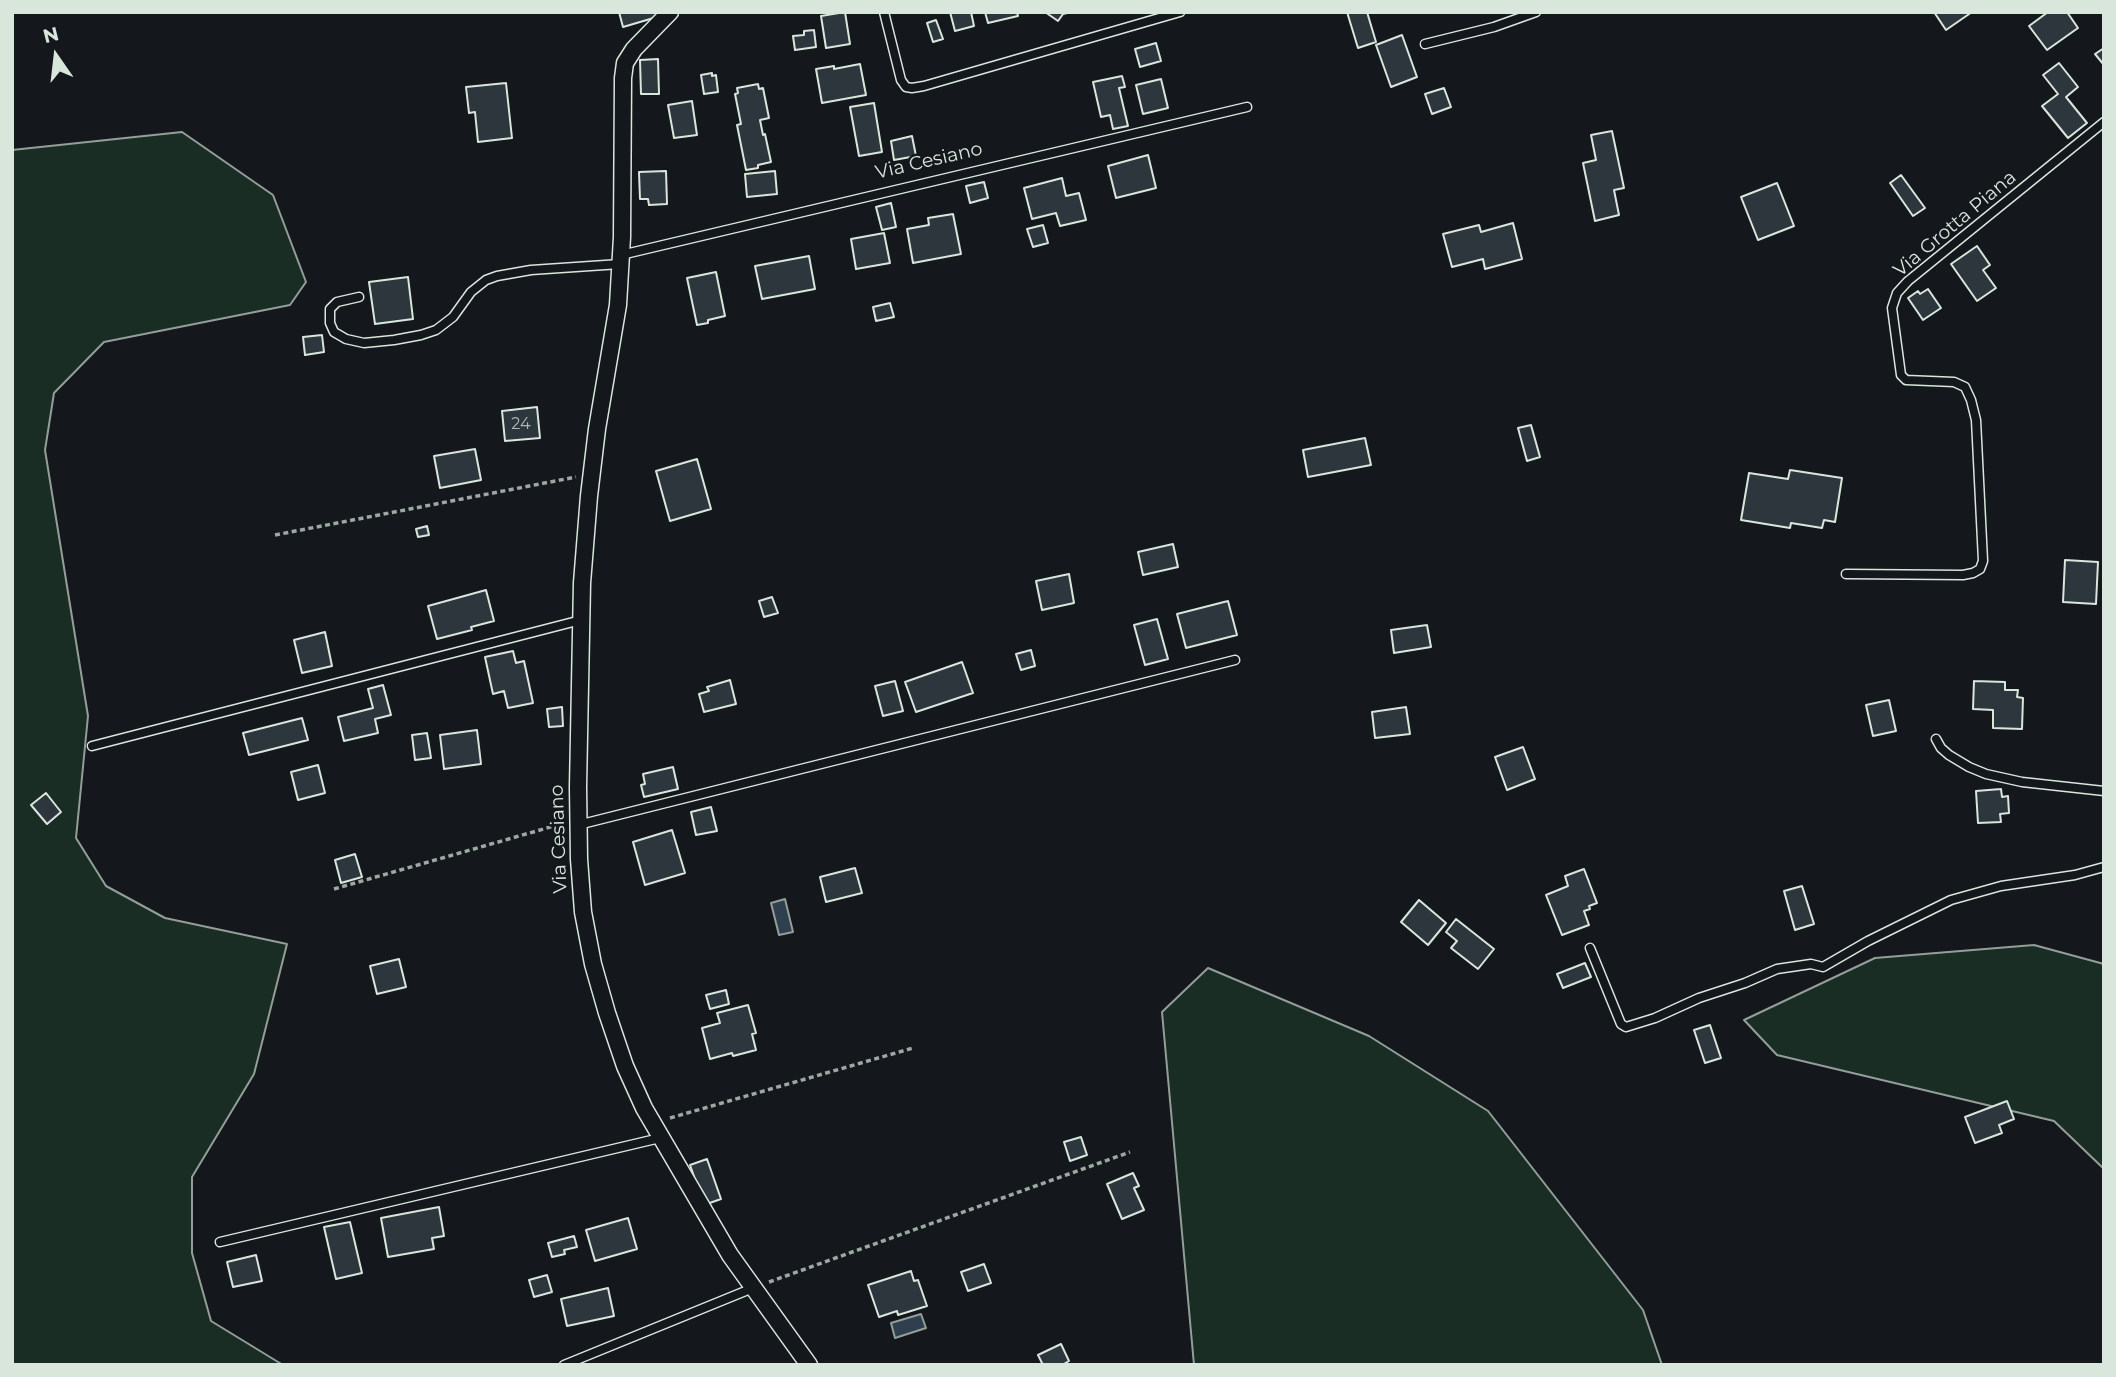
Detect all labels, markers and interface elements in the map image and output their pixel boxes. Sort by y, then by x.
north arrow [21,21,91,91]
text: N [41,22,61,48]
street label: Via Cesiano [873,138,985,184]
street label: Via Grotta Piana [1889,166,2021,282]
house number: 24 [511,414,531,434]
street label: Via Cesiano [546,784,572,894]

